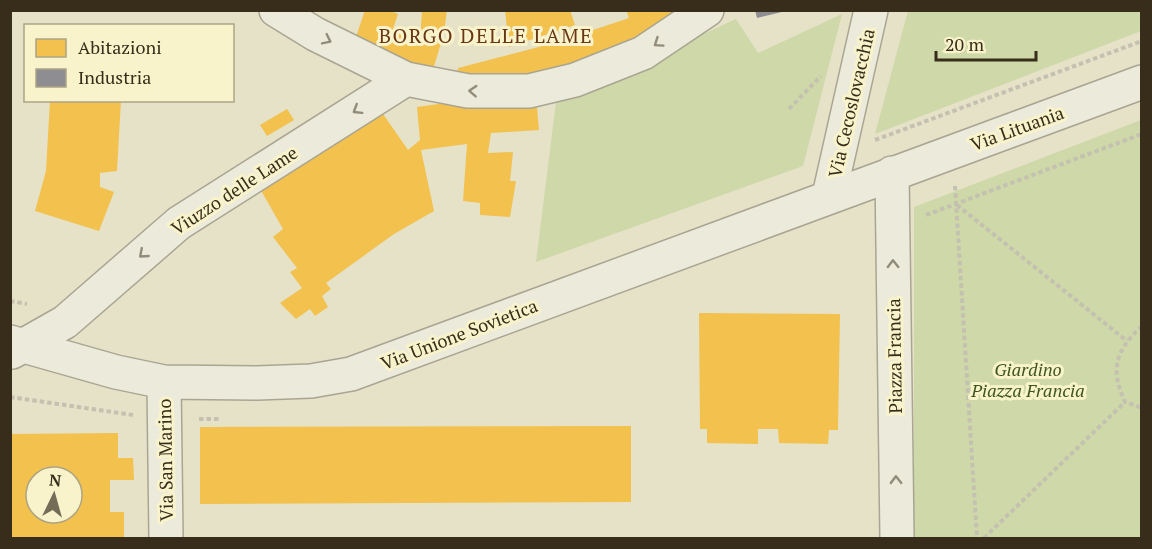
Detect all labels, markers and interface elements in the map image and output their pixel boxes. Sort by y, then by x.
district label: BORGO DELLE LAME [379,22,593,49]
legend [24,24,234,102]
scale bar [936,24,1036,62]
street label: Via Cecoslovacchia [822,26,880,180]
one-way arrow [321,32,332,44]
text: 20 m [945,32,985,56]
text: Abitazioni [78,35,162,59]
one-way arrow [654,36,665,47]
text: Industria [78,65,151,89]
one-way arrow [468,84,477,97]
street label: Via Lituania [967,100,1067,156]
one-way arrow [353,103,363,115]
street label: Viuzzo delle Lame [166,140,302,240]
one-way arrow [139,247,150,258]
one-way arrow [886,260,899,269]
street label: Via Unione Sovietica [377,293,541,375]
street label: Piazza Francia [881,298,907,414]
park label: Giardino Piazza Francia [970,357,1085,402]
street label: Via San Marino [152,398,178,522]
north arrow [24,465,84,525]
text: N [48,469,62,492]
one-way arrow [890,476,902,485]

